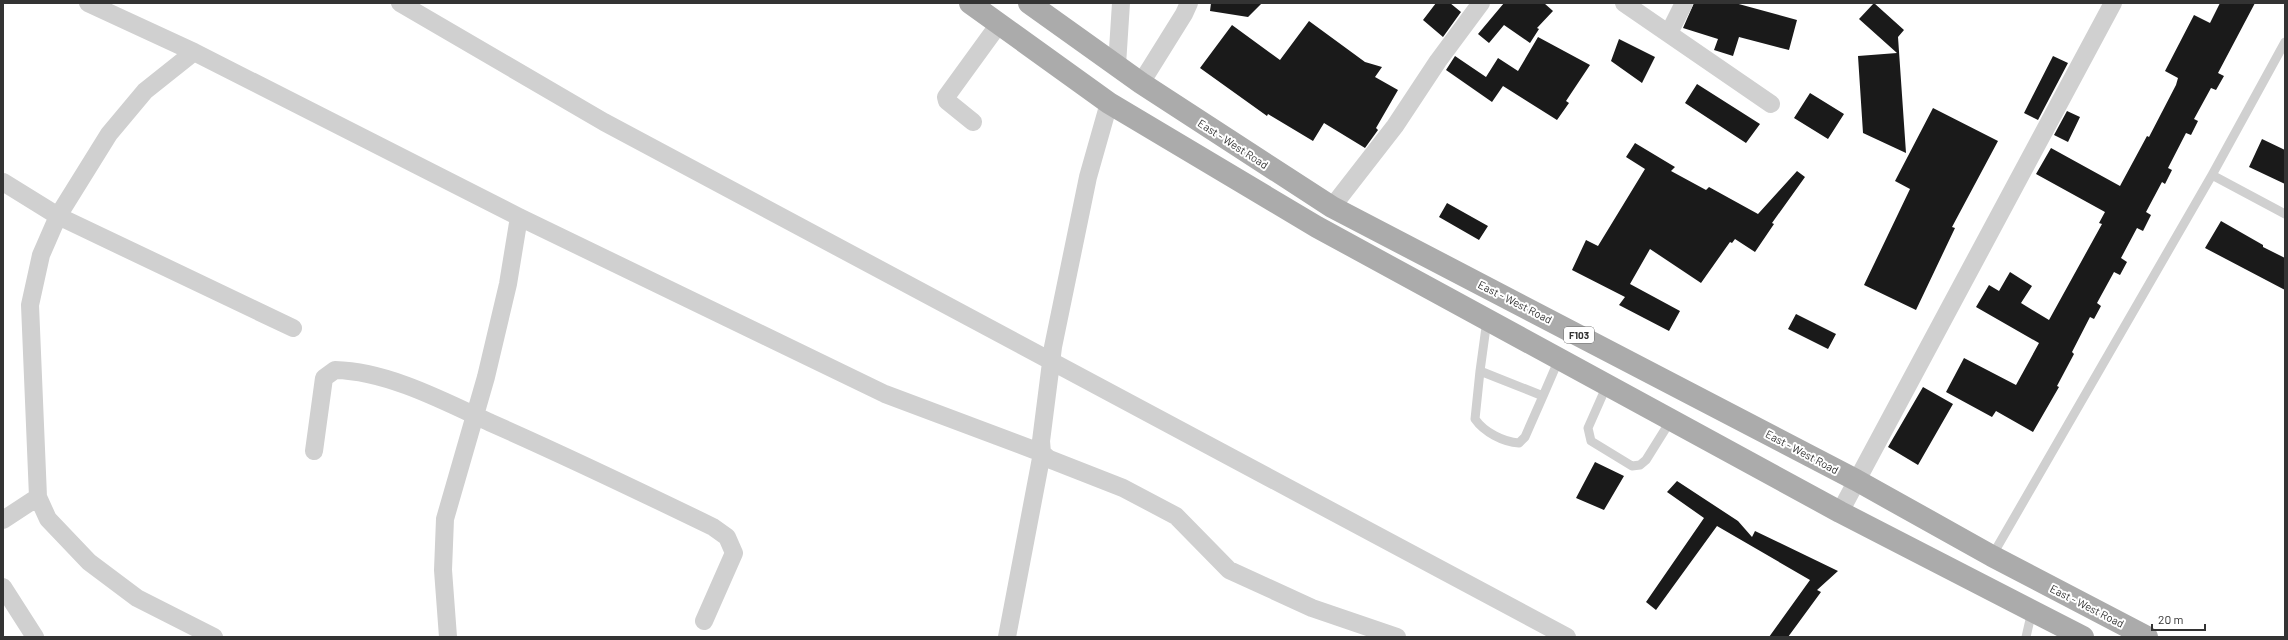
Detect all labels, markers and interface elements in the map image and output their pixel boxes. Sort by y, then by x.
street label: East - West Road [1196,116,1271,171]
street label: East - West Road [1476,277,1554,326]
road number: F103 [1564,327,1594,343]
street label: East - West Road [1763,427,1841,476]
street label: East - West Road [2048,581,2126,630]
scale bar [2152,606,2205,632]
text: 20 m [2158,612,2184,626]

